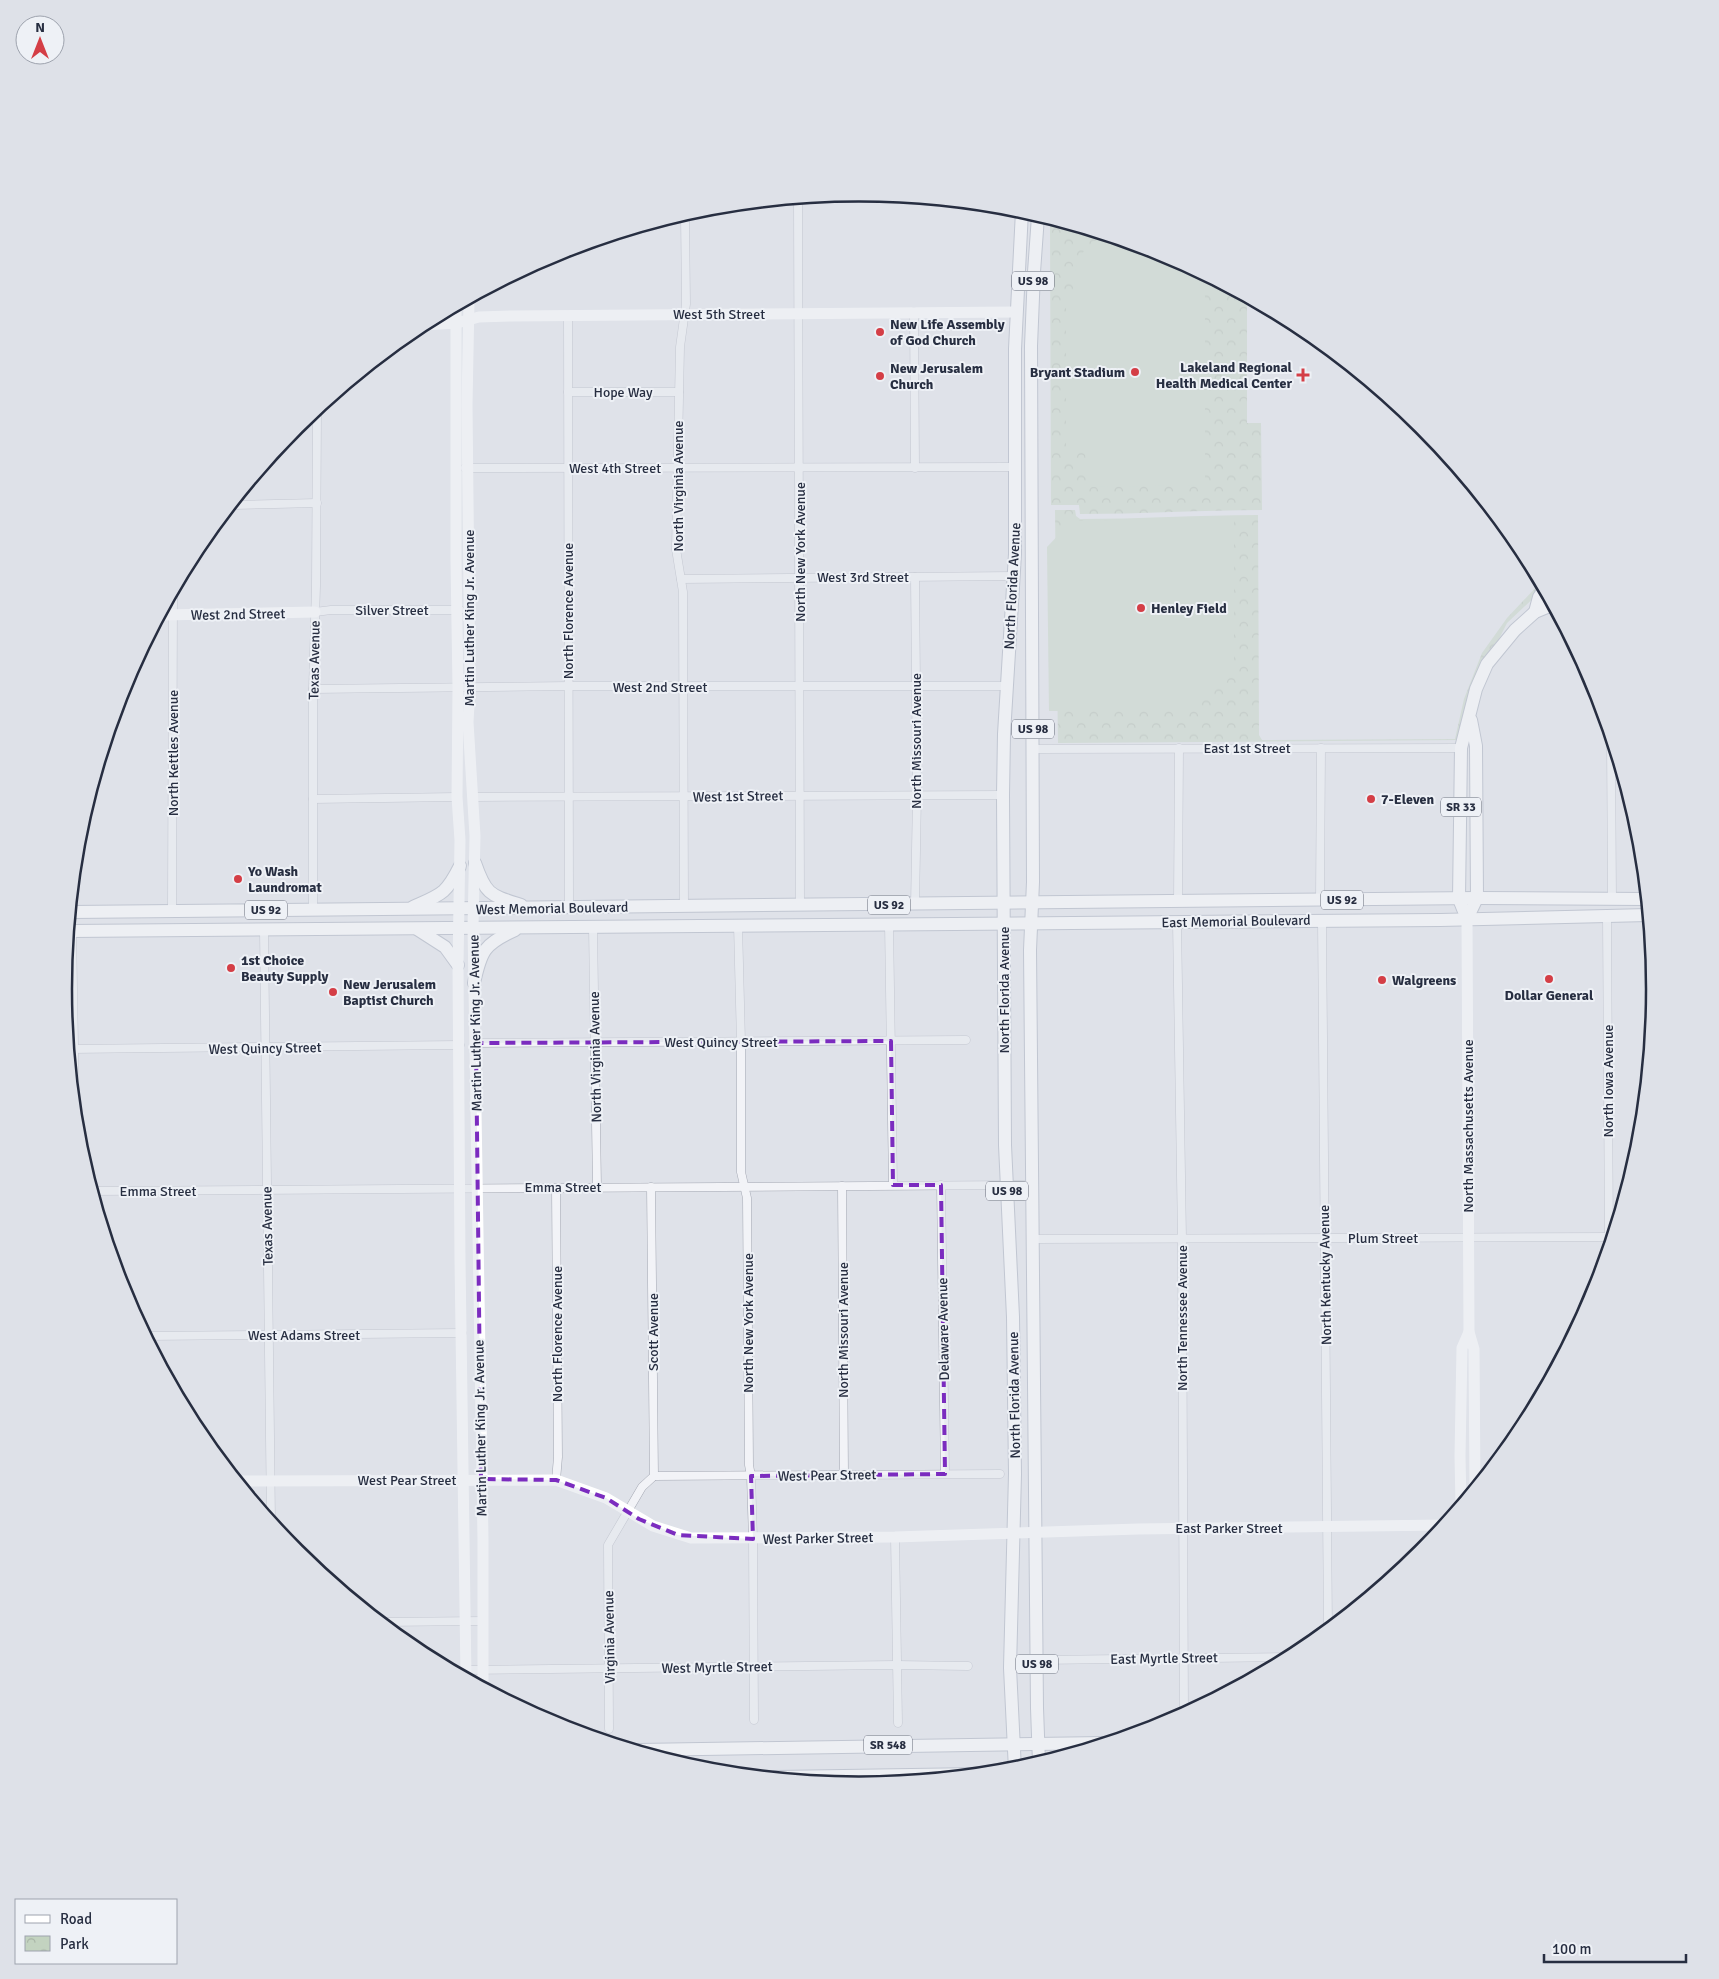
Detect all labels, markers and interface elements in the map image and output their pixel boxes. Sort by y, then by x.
north arrow [15,15,65,65]
text: N [35,19,45,36]
road number: US 98 [1012,272,1054,290]
street label: West 5th Street [673,306,765,323]
place label: New Life Assembly of God Church [890,316,1005,349]
marker: New Life Assembly of God Church [874,326,886,338]
place label: Lakeland Regional Health Medical Center [1156,359,1293,392]
place label: New Jerusalem Church [890,360,983,393]
place label: Bryant Stadium [1030,364,1125,381]
marker: Bryant Stadium [1129,366,1141,378]
marker: Lakeland Regional Health Medical Center [1296,368,1310,382]
marker: New Jerusalem Church [874,370,886,382]
street label: Hope Way [593,384,653,401]
street label: North Virginia Avenue [670,420,687,552]
street label: West 4th Street [569,460,661,477]
street label: North New York Avenue [792,482,809,622]
street label: North Florida Avenue [1001,522,1024,650]
street label: Martin Luther King Jr. Avenue [461,529,478,707]
street label: North Florence Avenue [560,543,577,679]
street label: West 3rd Street [817,569,909,586]
place label: Henley Field [1151,600,1227,617]
street label: Silver Street [355,602,429,619]
marker: Henley Field [1135,602,1147,614]
street label: West 2nd Street [191,605,286,624]
street label: Texas Avenue [305,620,324,700]
street label: North Missouri Avenue [908,673,925,809]
street label: West 2nd Street [613,679,707,696]
street label: North Kettles Avenue [165,690,182,816]
road number: US 98 [1012,720,1054,739]
street label: East 1st Street [1203,740,1291,757]
street label: West 1st Street [693,787,784,806]
place label: 7-Eleven [1381,791,1434,808]
marker: 7-Eleven [1365,793,1377,805]
road number: SR 33 [1441,798,1481,816]
place label: Yo Wash Laundromat [247,863,322,896]
marker: Yo Wash Laundromat [232,873,244,885]
road number: US 92 [1321,890,1363,910]
road number: US 92 [868,896,910,914]
street label: West Memorial Boulevard [475,899,629,918]
road number: US 92 [245,900,287,920]
street label: East Memorial Boulevard [1161,912,1311,931]
street label: North Florida Avenue [996,927,1013,1053]
street label: Martin Luther King Jr. Avenue [465,934,486,1112]
place label: 1st Choice Beauty Supply [241,952,329,985]
marker: 1st Choice Beauty Supply [225,962,237,974]
place label: Walgreens [1392,972,1456,989]
marker: Dollar General [1543,973,1555,985]
marker: Walgreens [1376,974,1388,986]
place label: New Jerusalem Baptist Church [343,976,436,1009]
marker: New Jerusalem Baptist Church [327,986,339,998]
place label: Dollar General [1505,987,1594,1004]
street label: North Virginia Avenue [586,991,605,1123]
street label: North Iowa Avenue [1600,1024,1617,1138]
street label: West Quincy Street [664,1034,778,1051]
street label: West Quincy Street [208,1039,322,1058]
street label: North Massachusetts Avenue [1460,1039,1477,1213]
street label: Emma Street [525,1179,602,1196]
road number: US 98 [986,1182,1028,1200]
street label: Emma Street [120,1183,197,1200]
street label: Texas Avenue [258,1186,277,1266]
street label: North Kentucky Avenue [1316,1205,1335,1345]
street label: Plum Street [1348,1230,1418,1247]
street label: North Tennessee Avenue [1174,1245,1191,1391]
street label: North New York Avenue [740,1253,757,1393]
street label: North Missouri Avenue [835,1262,852,1398]
street label: North Florence Avenue [549,1266,566,1402]
street label: Delaware Avenue [934,1277,953,1381]
street label: Scott Avenue [645,1293,662,1371]
street label: West Adams Street [248,1327,360,1344]
street label: North Florida Avenue [1005,1331,1024,1459]
street label: Martin Luther King Jr. Avenue [470,1339,491,1517]
street label: West Pear Street [777,1466,877,1485]
street label: West Pear Street [358,1472,457,1489]
street label: East Parker Street [1175,1520,1283,1537]
street label: West Parker Street [762,1529,874,1548]
street label: Virginia Avenue [600,1590,619,1684]
street label: East Myrtle Street [1110,1649,1218,1668]
road number: US 98 [1016,1655,1058,1674]
street label: West Myrtle Street [661,1658,773,1677]
road number: SR 548 [864,1736,912,1754]
legend [15,1899,178,1964]
text: Road [60,1910,92,1928]
scale bar [1544,1932,1686,1964]
text: Park [60,1935,89,1953]
text: 100 m [1552,1940,1592,1958]

